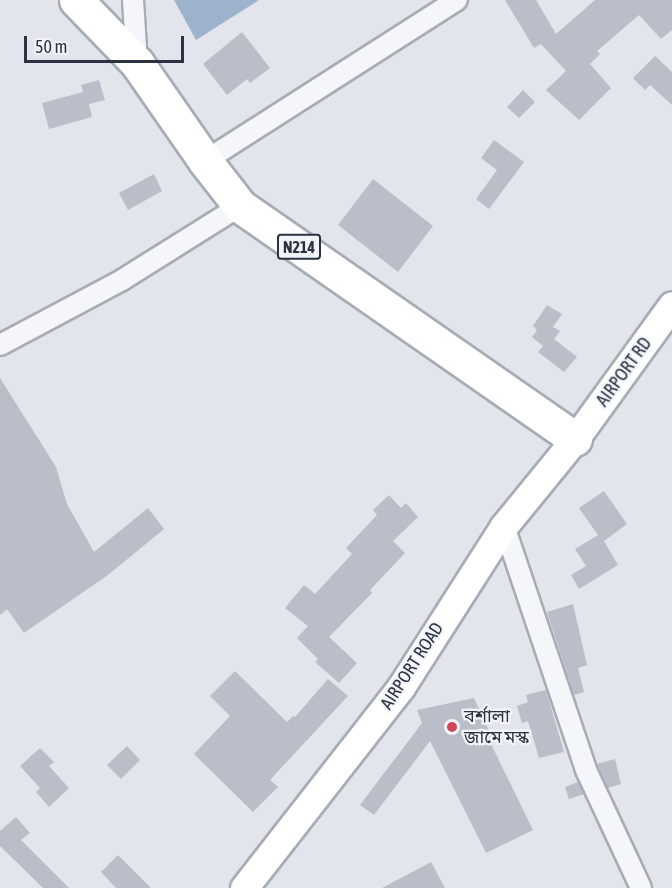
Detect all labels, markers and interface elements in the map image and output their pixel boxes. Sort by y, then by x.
scale bar [27,24,188,62]
text: 50 m [35,36,67,57]
road number: N214 [276,234,322,260]
street label: AIRPORT RD [592,333,656,411]
street label: AIRPORT ROAD [376,618,448,714]
place label: বর্শালা জামে মস্ক [464,706,529,748]
marker: বর্শালা জামে মস্ক [445,720,459,734]

